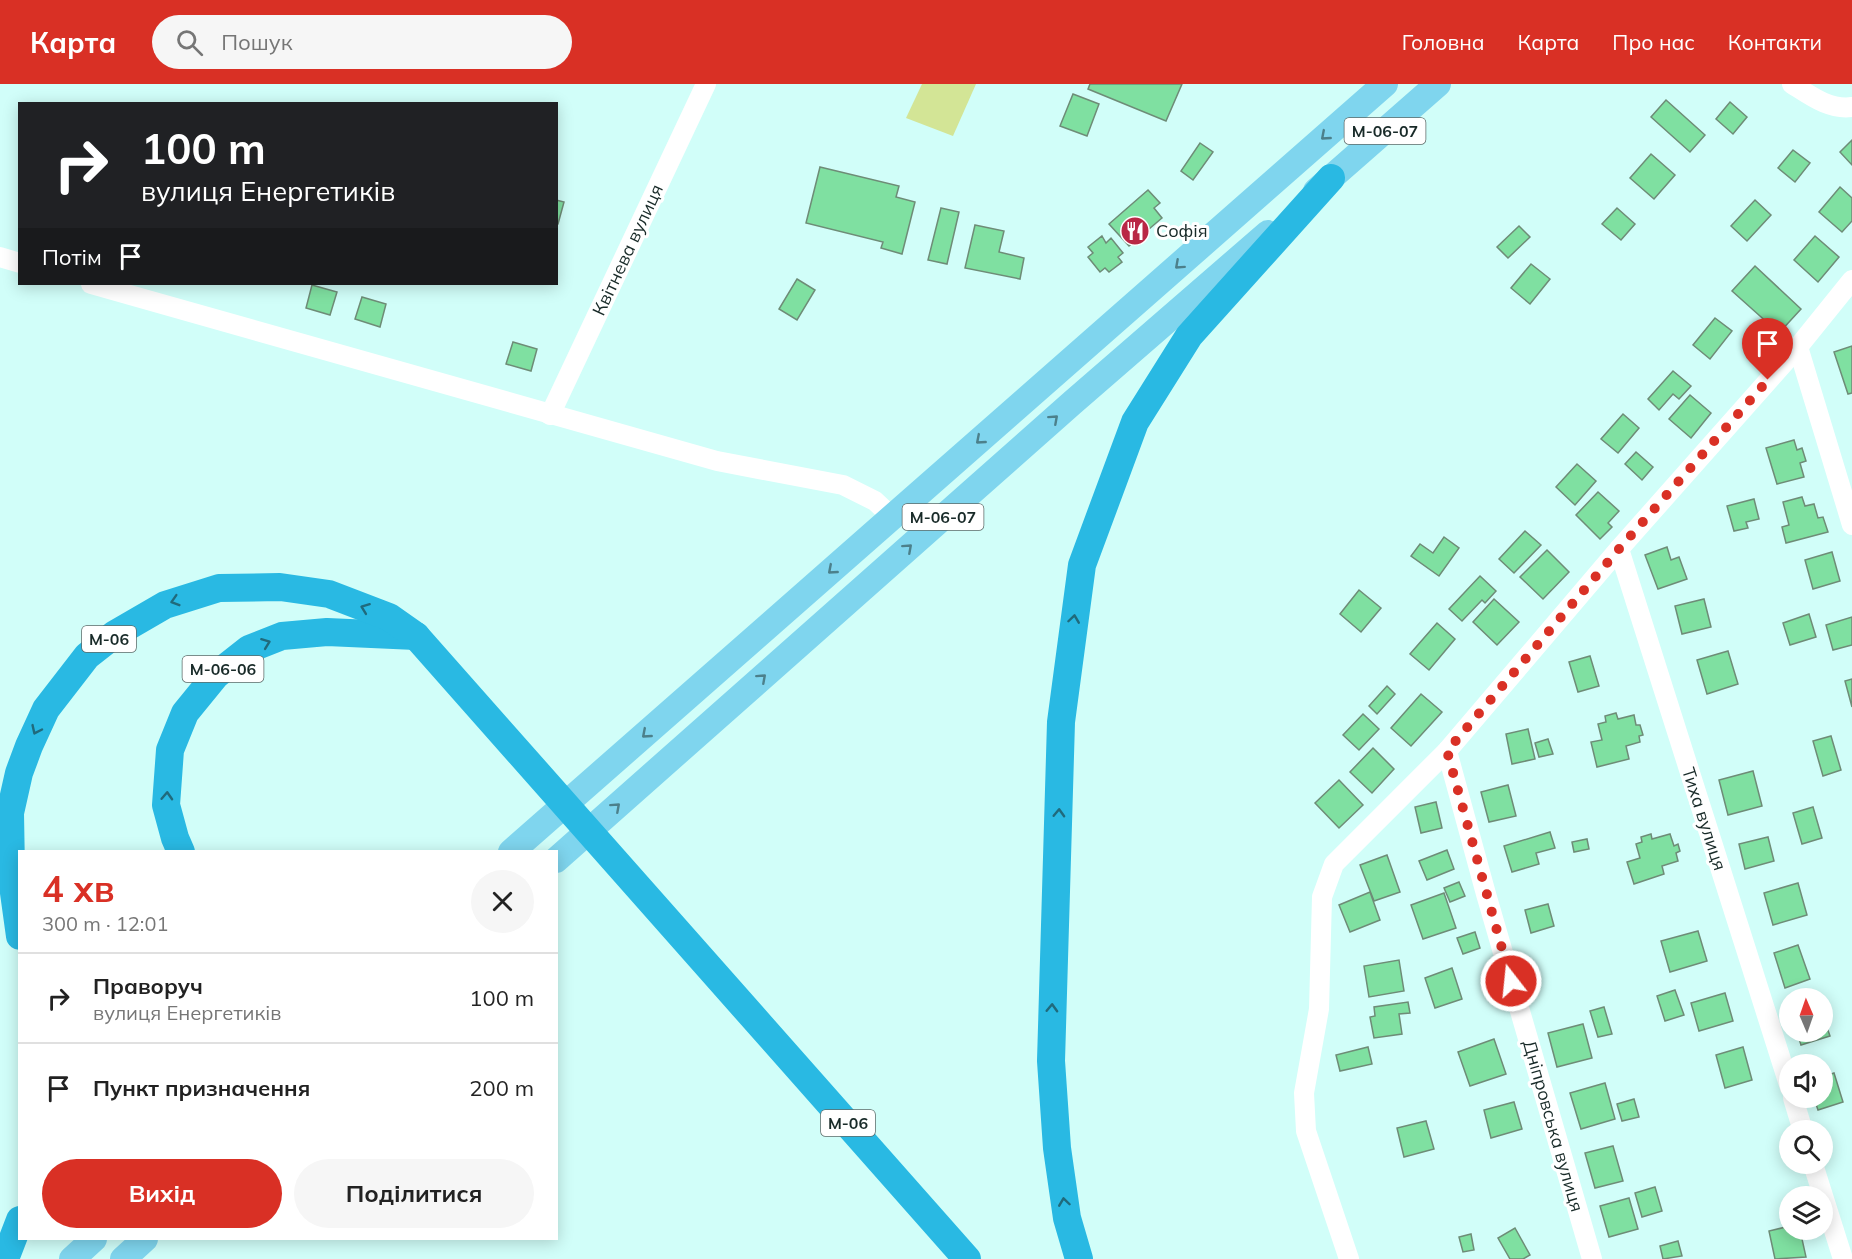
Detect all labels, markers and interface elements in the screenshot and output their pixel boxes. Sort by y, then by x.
search box [152,15,572,69]
text: Карта [30,25,116,60]
icon: search [173,26,206,59]
text: Пошук [221,28,292,56]
text: Головна [1402,29,1485,55]
text: Карта [1518,29,1579,55]
text: Про нас [1612,29,1695,55]
text: Контакти [1728,29,1822,55]
road number: М-06-07 [1344,118,1426,144]
text: 100 m [141,122,266,175]
icon: right [42,126,120,204]
one-way arrow [1321,129,1332,140]
text: вулиця Енергетиків [141,174,395,208]
street label: Квітнева вулиця [587,180,668,319]
restaurant icon: Софія [1119,215,1151,247]
place label: Софія [1156,219,1208,242]
icon: arrive [114,240,147,273]
text: Потім [42,243,102,271]
one-way arrow [1175,258,1186,269]
pin [1742,318,1793,380]
icon: arrive [1751,327,1784,360]
one-way arrow [1047,415,1058,426]
one-way arrow [976,433,987,444]
road number: М-06-07 [902,504,984,530]
one-way arrow [901,544,912,555]
one-way arrow [828,562,839,573]
one-way arrow [170,594,181,607]
one-way arrow [360,602,371,615]
one-way arrow [1068,615,1080,624]
road number: М-06 [82,626,136,652]
one-way arrow [260,638,271,650]
road number: М-06-06 [182,656,264,682]
one-way arrow [755,674,766,685]
one-way arrow [31,724,43,735]
one-way arrow [642,727,653,738]
street label: Тиха вулиця [1677,764,1732,873]
one-way arrow [160,791,173,800]
one-way arrow [609,803,620,814]
one-way arrow [1052,809,1065,818]
text: 4 хв [42,866,115,911]
button: close [471,870,534,933]
text: 300 m · 12:01 [42,911,168,936]
position arrow [1479,949,1543,1013]
text: Праворуч [93,972,203,1000]
icon: right [42,982,75,1015]
text: 100 m [469,984,534,1012]
north arrow [1779,988,1833,1042]
map controls [1779,988,1833,1240]
text: вулиця Енергетиків [93,1000,281,1025]
one-way arrow [1046,1004,1059,1013]
street label: Дніпровська вулиця [1518,1037,1589,1214]
button: sound [1779,1054,1833,1108]
icon: arrive [42,1072,75,1105]
text: Пункт призначення [93,1074,310,1102]
text: 200 m [469,1074,534,1102]
road number: М-06 [821,1110,875,1136]
button: search [1779,1120,1833,1174]
button: Вихід [42,1159,282,1228]
button: Поділитися [294,1159,534,1228]
button: layers [1779,1186,1833,1240]
one-way arrow [1059,1198,1071,1207]

